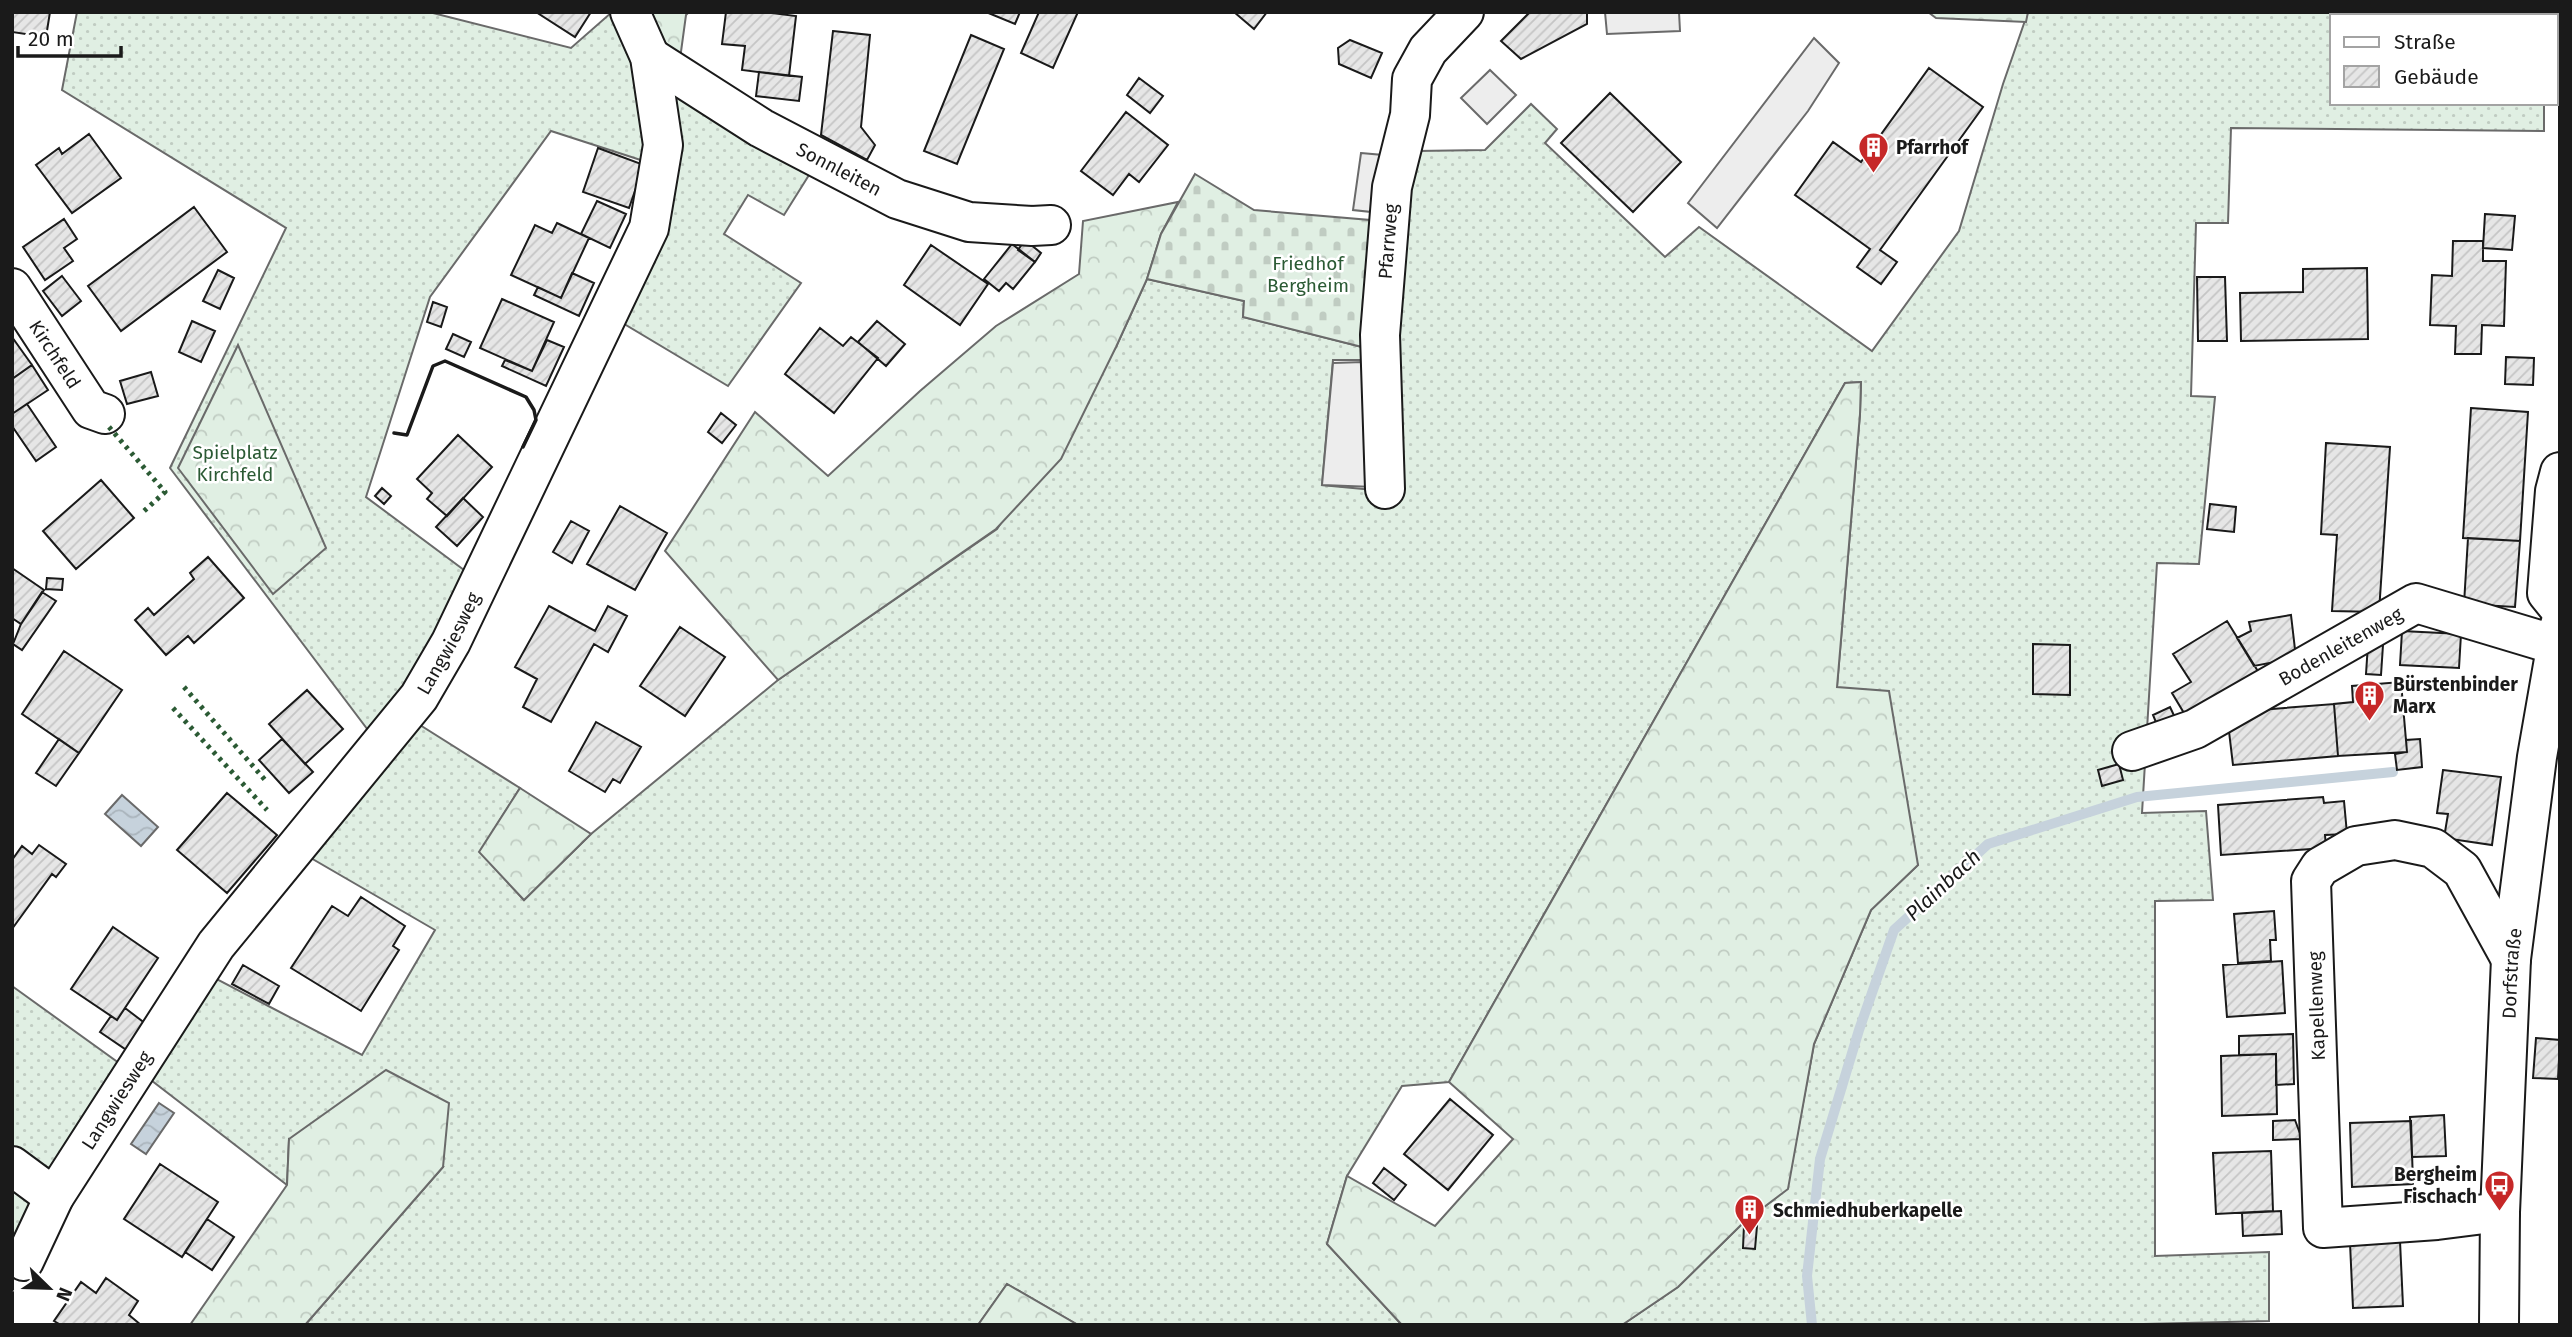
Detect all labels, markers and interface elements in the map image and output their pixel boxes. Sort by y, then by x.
scale bar [18,14,121,58]
legend [2330,14,2558,105]
text: 20 m [28,26,74,52]
text: Straße [2394,29,2456,55]
text: Gebäude [2394,64,2479,90]
building icon: Pfarrhof [1856,130,1890,174]
place label: Pfarrhof [1896,136,1970,159]
street label: Sonnleiten [792,138,886,201]
street label: Pfarrweg [1374,203,1403,280]
park label: Friedhof Bergheim [1267,252,1349,297]
street label: Kirchfeld [24,316,85,393]
park label: Spielplatz Kirchfeld [192,441,278,486]
street label: Langwiesweg [412,589,485,699]
street label: Bodenleitenweg [2275,602,2407,691]
place label: Bürstenbinder Marx [2393,673,2518,718]
building icon: Bürstenbinder Marx [2353,678,2387,722]
water label: Plainbach [1900,843,1986,927]
street label: Dorfstraße [2497,926,2527,1019]
street label: Kapellenweg [2303,951,2330,1061]
street label: Langwiesweg [77,1047,157,1154]
place label: Bergheim Fischach [2394,1163,2477,1208]
bus stop icon: Bergheim Fischach [2483,1168,2517,1212]
building icon: Schmiedhuberkapelle [1733,1193,1767,1237]
place label: Schmiedhuberkapelle [1773,1199,1963,1222]
north arrow [14,1253,84,1323]
text: N [51,1284,77,1305]

